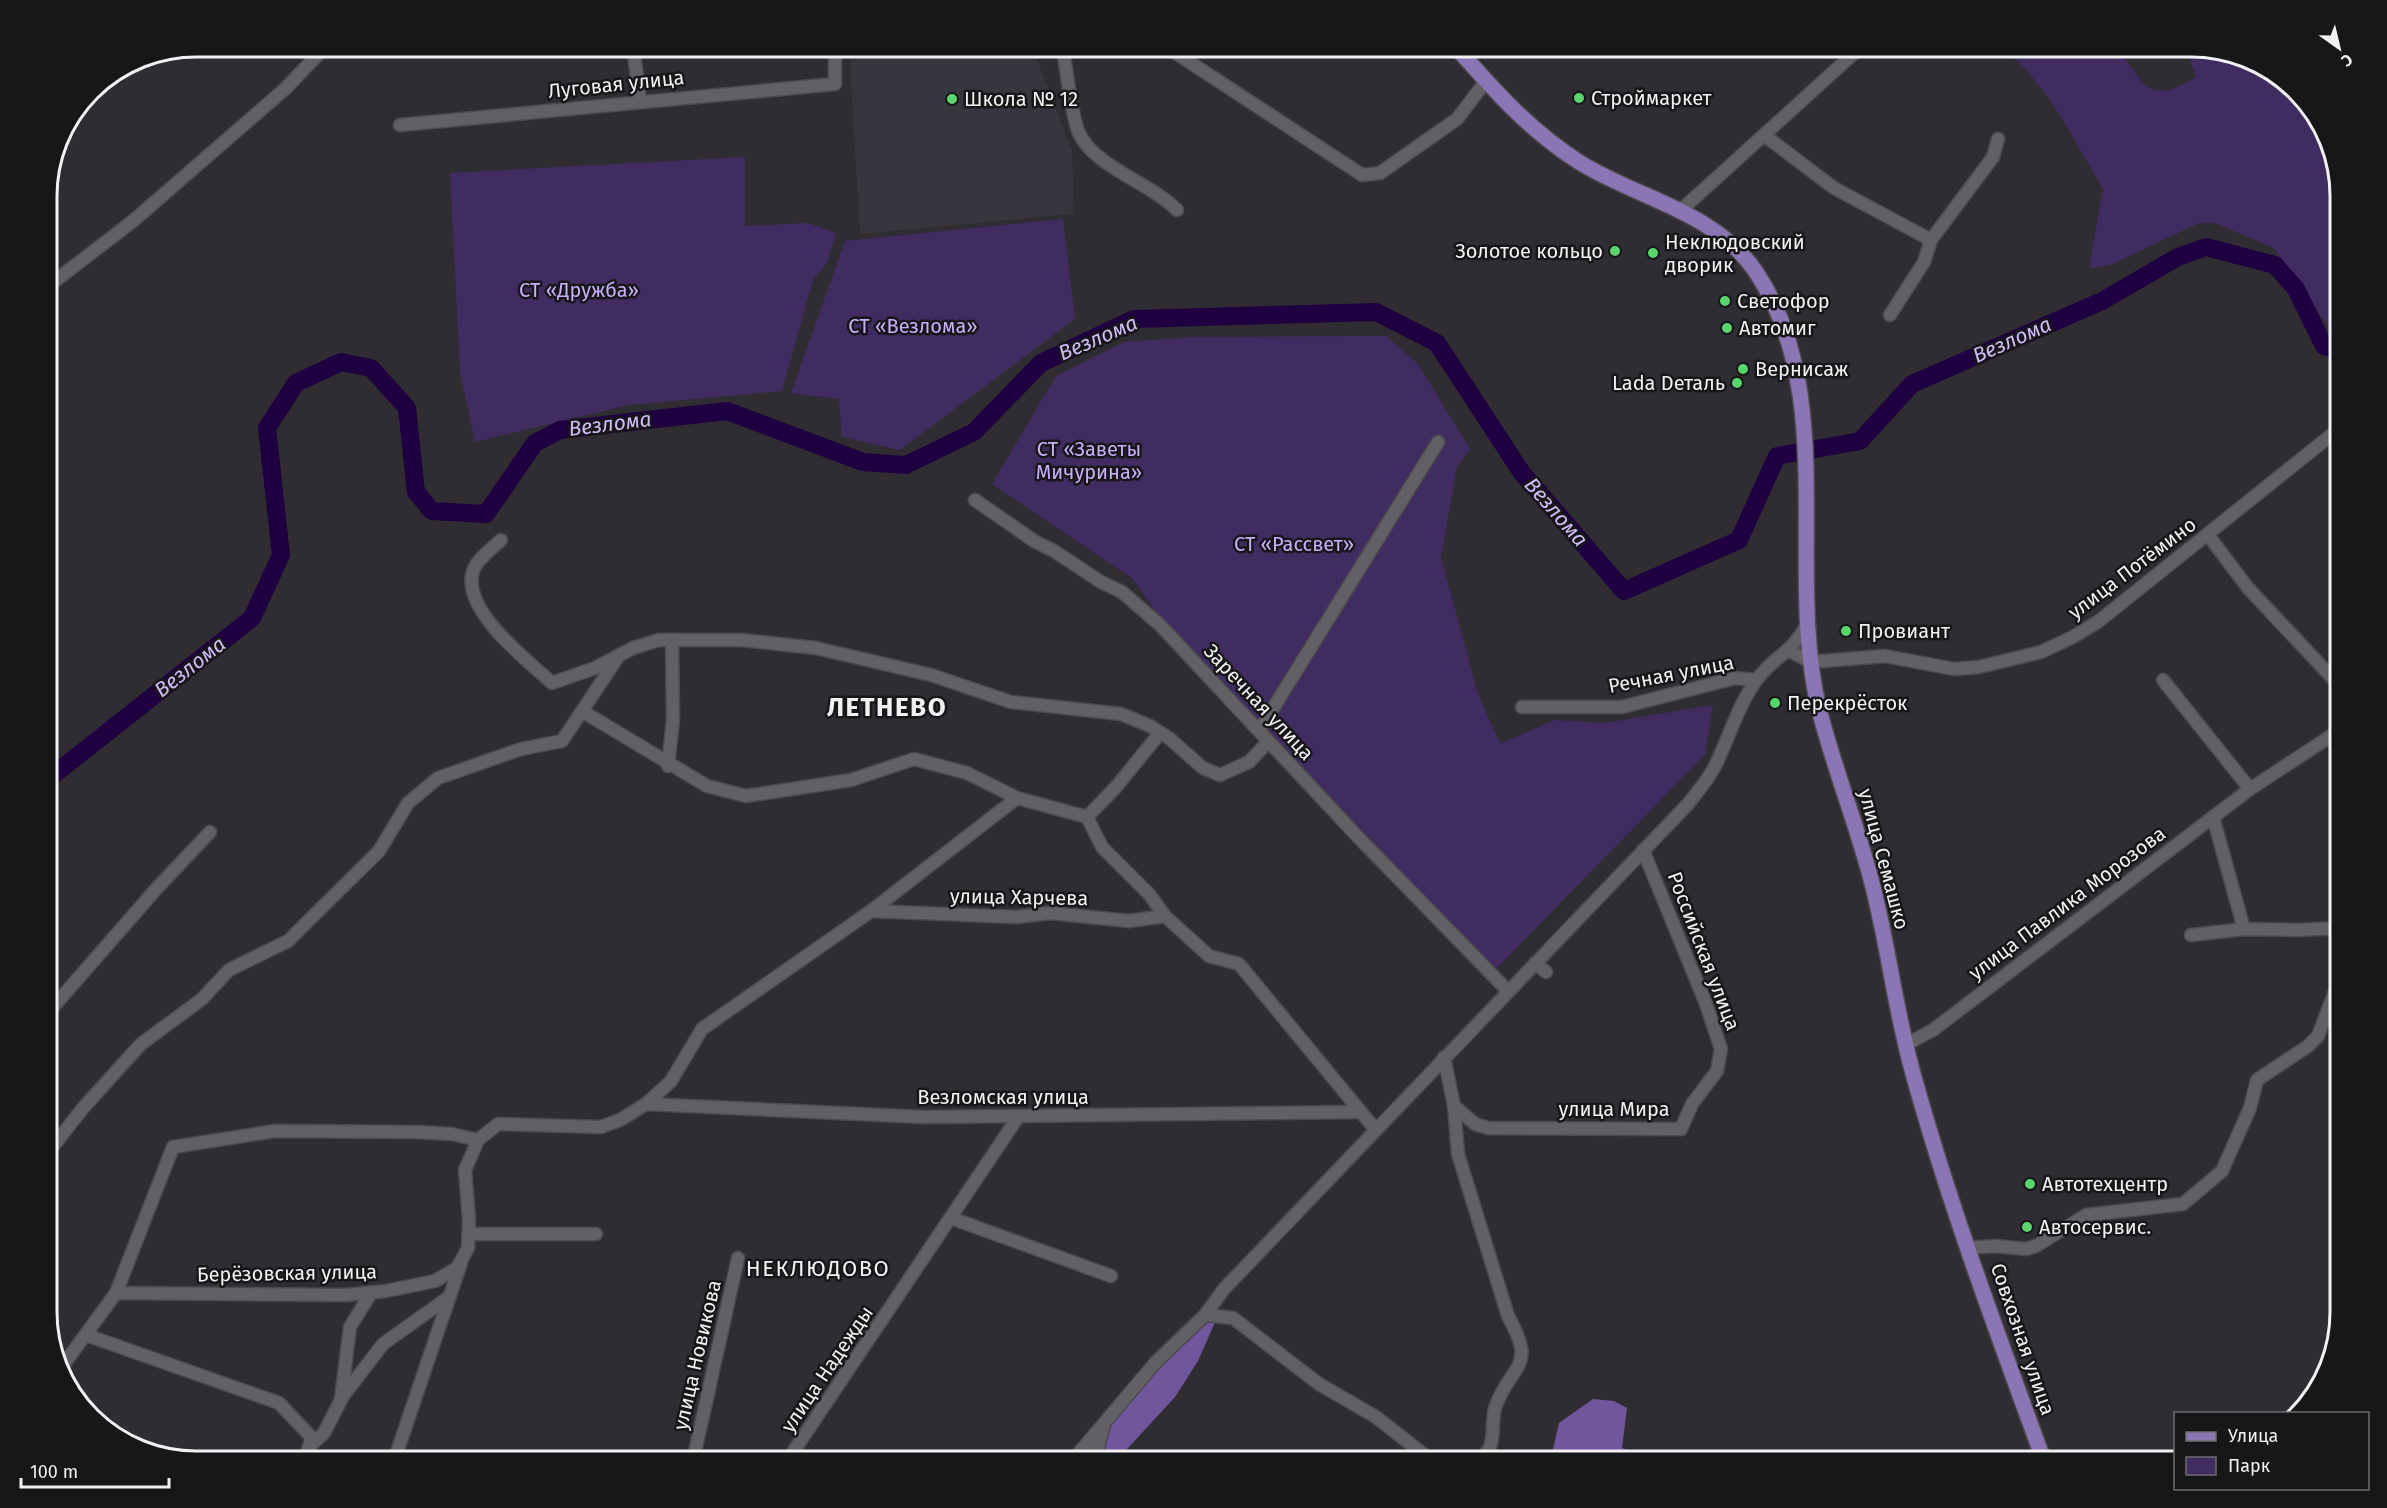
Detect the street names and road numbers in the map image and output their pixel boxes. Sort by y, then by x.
street label: Луговая улица [547,65,685,103]
street label: улица Потёмино [2063,512,2201,624]
street label: Заречная улица [1199,639,1319,765]
street label: Речная улица [1606,650,1736,698]
street label: улица Семашко [1854,786,1914,932]
street label: улица Павлика Морозова [1964,821,2170,985]
street label: Российская улица [1663,868,1745,1034]
street label: улица Харчева [950,884,1088,910]
street label: Везломская улица [917,1085,1089,1109]
street label: улица Мира [1558,1097,1670,1121]
street label: Берёзовская улица [197,1259,377,1287]
street label: Совхозная улица [1986,1260,2060,1418]
street label: улица Новикова [668,1278,726,1432]
street label: улица Надежды [776,1301,878,1437]

